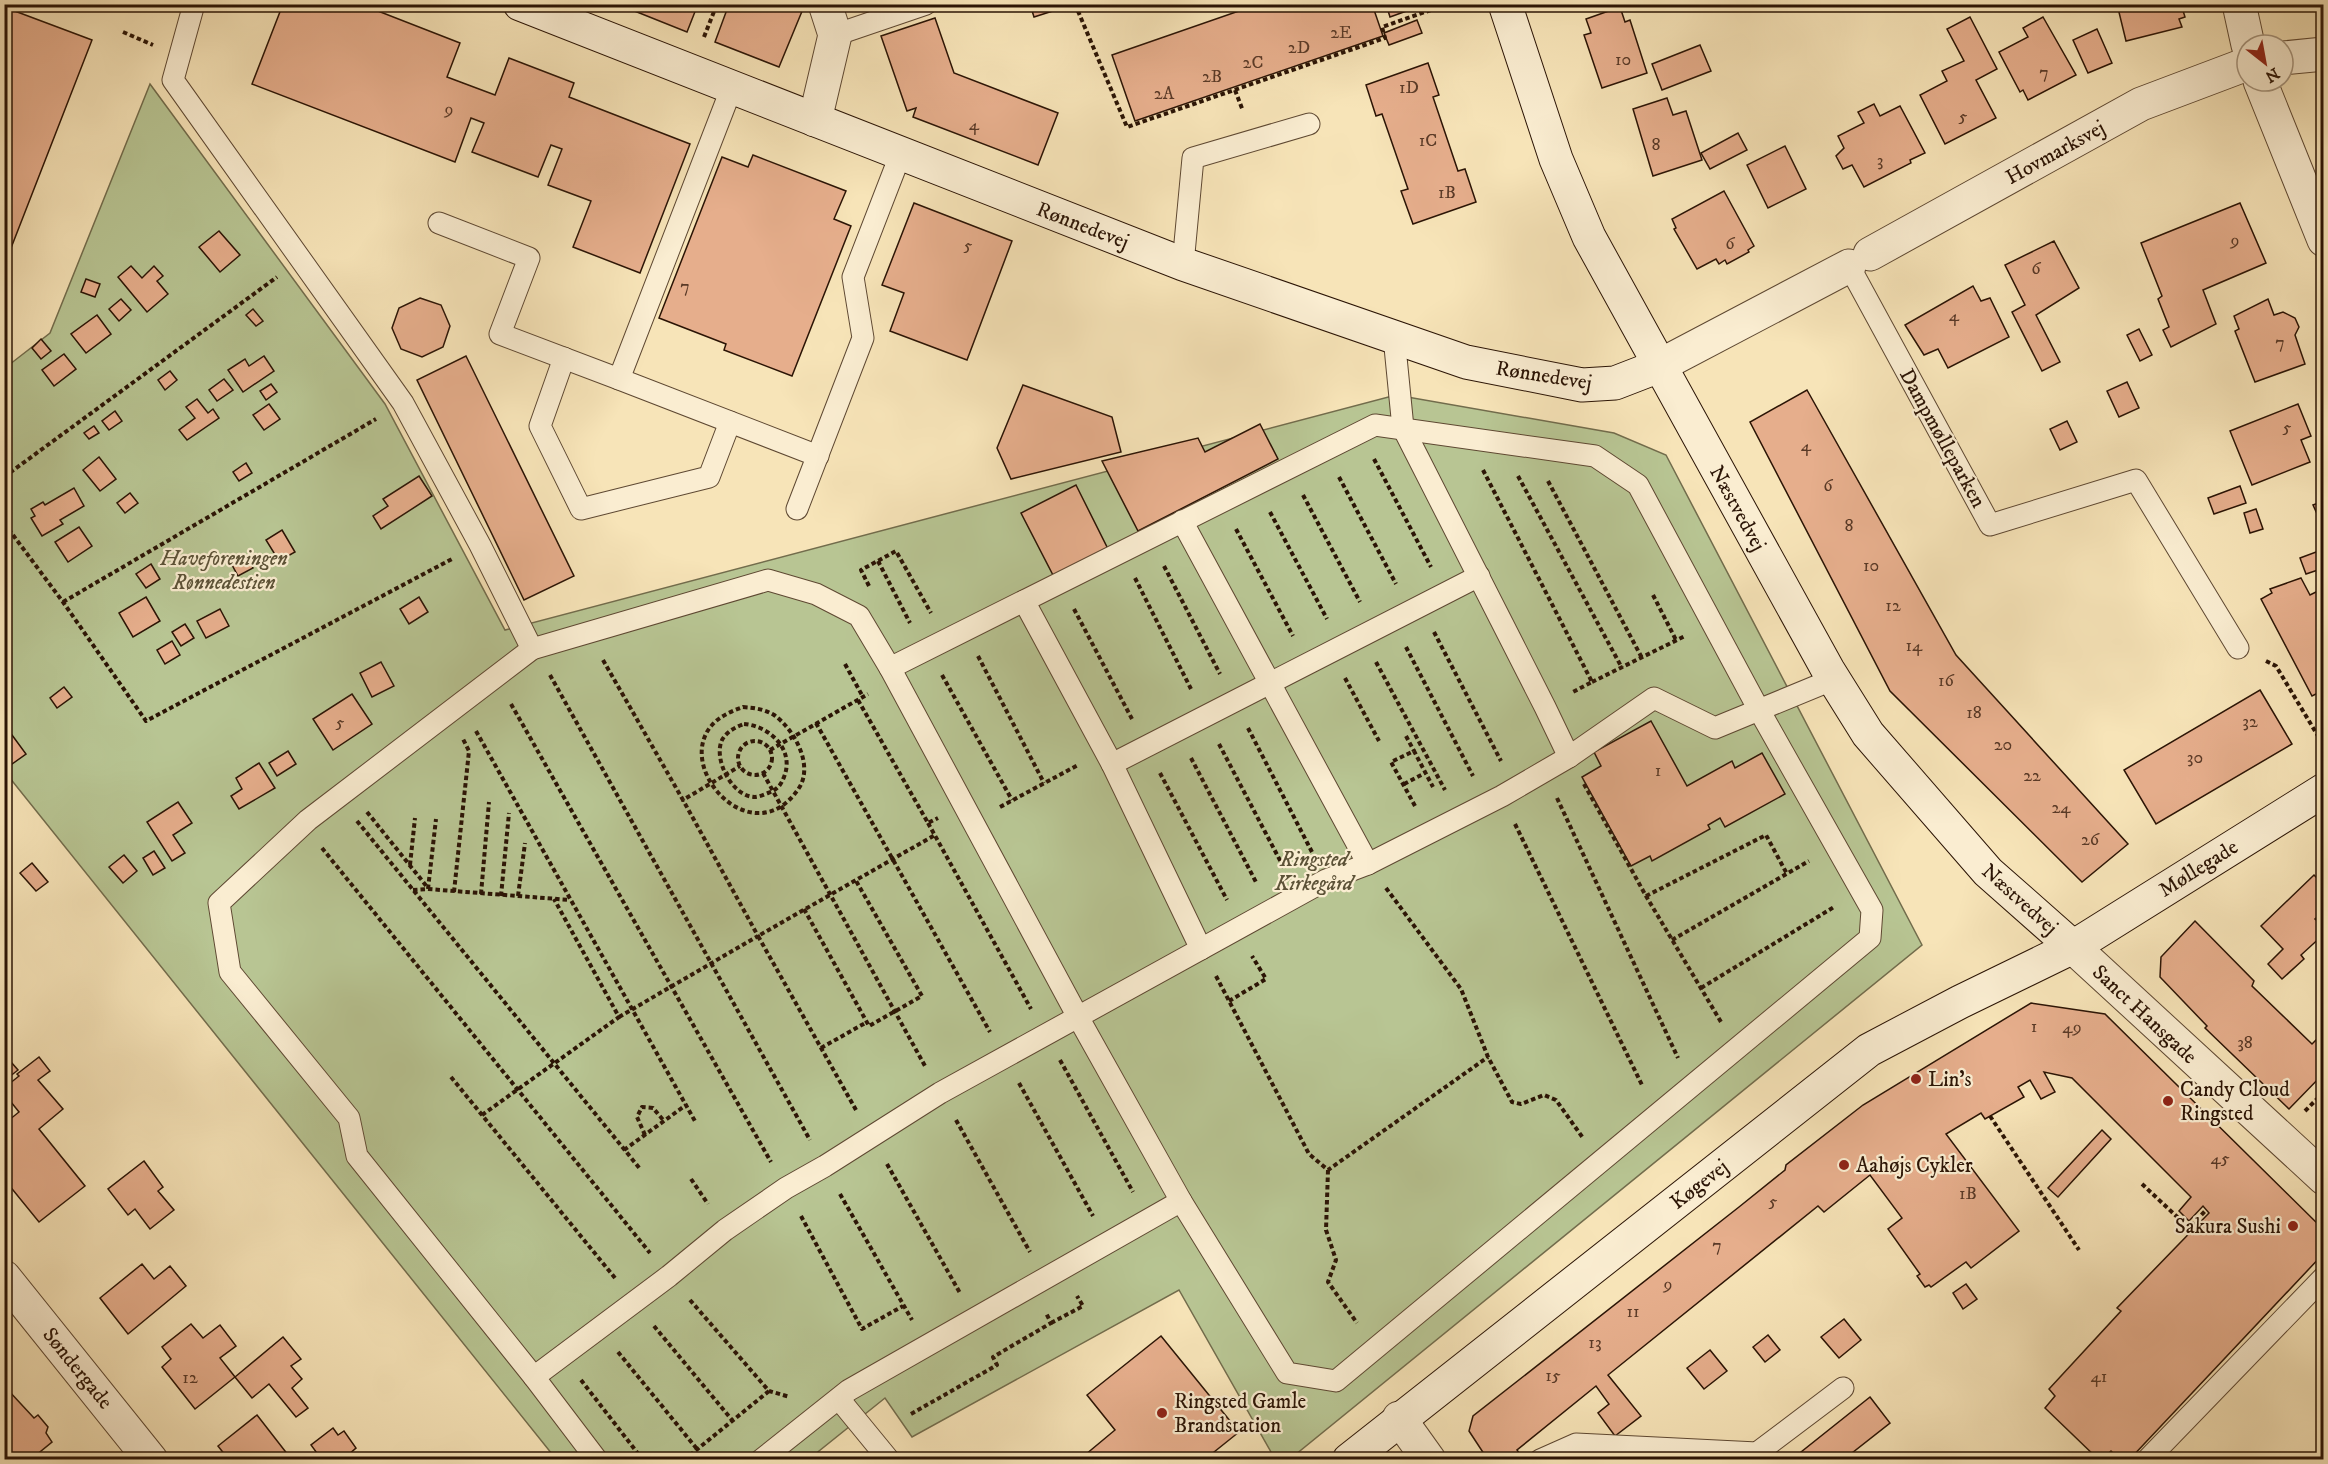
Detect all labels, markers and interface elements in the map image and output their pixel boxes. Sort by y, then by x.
house number: 2E [1330,22,1352,44]
north arrow [2235,33,2295,93]
house number: 2D [1288,37,1310,59]
house number: 10 [1615,49,1631,71]
house number: 2C [1243,52,1263,74]
house number: 7 [2039,62,2049,84]
text: N [2261,63,2283,87]
house number: 2B [1202,66,1222,88]
house number: 1D [1399,77,1419,99]
house number: 2A [1154,83,1175,105]
house number: 9 [444,99,453,121]
house number: 5 [1959,106,1968,128]
house number: 4 [969,114,980,136]
street label: Hovmarksvej [2001,115,2110,191]
house number: 1C [1419,130,1437,152]
house number: 8 [1651,134,1661,156]
house number: 3 [1877,150,1883,172]
house number: 1B [1438,182,1456,204]
street label: Rønnedevej [1033,196,1132,255]
house number: 9 [2230,230,2239,252]
house number: 6 [1725,233,1735,255]
house number: 5 [964,235,973,257]
house number: 6 [2031,258,2041,280]
house number: 7 [680,276,690,298]
house number: 4 [1949,305,1960,327]
house number: 7 [2275,332,2285,354]
street label: Rønnedevej [1494,356,1594,396]
street label: Dampmølleparken [1893,364,1991,513]
house number: 5 [2283,417,2292,439]
house number: 4 [1801,435,1812,457]
street label: Næstvedvej [1703,461,1771,556]
house number: 6 [1823,475,1833,497]
house number: 8 [1844,515,1854,537]
park label: Haveforeningen Rønnedestien [159,546,288,596]
house number: 10 [1863,555,1879,577]
house number: 12 [1885,595,1901,617]
house number: 14 [1906,635,1923,657]
house number: 16 [1938,670,1955,692]
house number: 18 [1966,702,1982,724]
house number: 32 [2242,711,2258,733]
house number: 5 [336,712,345,734]
house number: 20 [1994,734,2012,756]
house number: 30 [2187,747,2203,769]
house number: 1 [1655,760,1661,782]
house number: 22 [2023,765,2041,787]
house number: 24 [2051,797,2071,819]
house number: 26 [2081,829,2100,851]
street label: Møllegade [2154,834,2243,903]
park label: Ringsted Kirkegård [1274,847,1356,897]
street label: Næstvedvej [1976,859,2063,941]
street label: Sanct Hansgade [2086,960,2202,1070]
house number: 1 [2031,1016,2037,1038]
house number: 49 [2062,1017,2082,1039]
house number: 38 [2237,1032,2253,1054]
place label: Lin's [1928,1067,1971,1093]
marker: Lin's [1909,1072,1923,1086]
place label: Candy Cloud Ringsted [2180,1077,2290,1127]
marker: Candy Cloud Ringsted [2161,1094,2175,1108]
house number: 45 [2210,1148,2230,1170]
place label: Aahøjs Cykler [1856,1153,1973,1179]
street label: Køgevej [1665,1154,1734,1216]
marker: Aahøjs Cykler [1837,1158,1851,1172]
house number: 1B [1959,1183,1977,1205]
house number: 5 [1769,1191,1778,1213]
place label: Sakura Sushi [2175,1214,2281,1240]
marker: Sakura Sushi [2286,1219,2300,1233]
house number: 7 [1712,1235,1722,1257]
house number: 9 [1663,1274,1672,1296]
house number: 11 [1626,1301,1640,1323]
street label: Søndergade [36,1323,118,1415]
house number: 13 [1588,1332,1602,1354]
house number: 15 [1545,1365,1561,1387]
house number: 41 [2091,1366,2107,1388]
house number: 12 [182,1367,198,1389]
place label: Ringsted Gamle Brandstation [1174,1389,1307,1439]
marker: Ringsted Gamle Brandstation [1155,1406,1169,1420]

